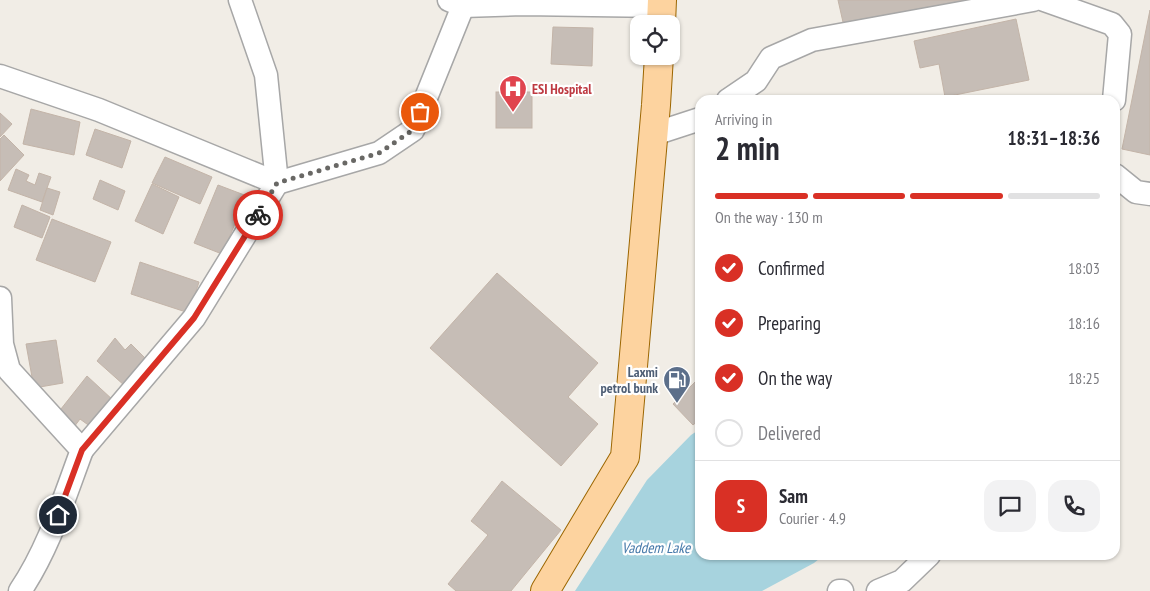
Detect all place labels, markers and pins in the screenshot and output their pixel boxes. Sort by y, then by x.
hospital icon: ESI Hospital [498,74,528,113]
place label: ESI Hospital [532,80,592,98]
pin [399,91,441,133]
place label: Laxmi petrol bunk [601,363,658,397]
fuel station icon: Laxmi petrol bunk [662,365,692,404]
pin [37,494,79,536]

